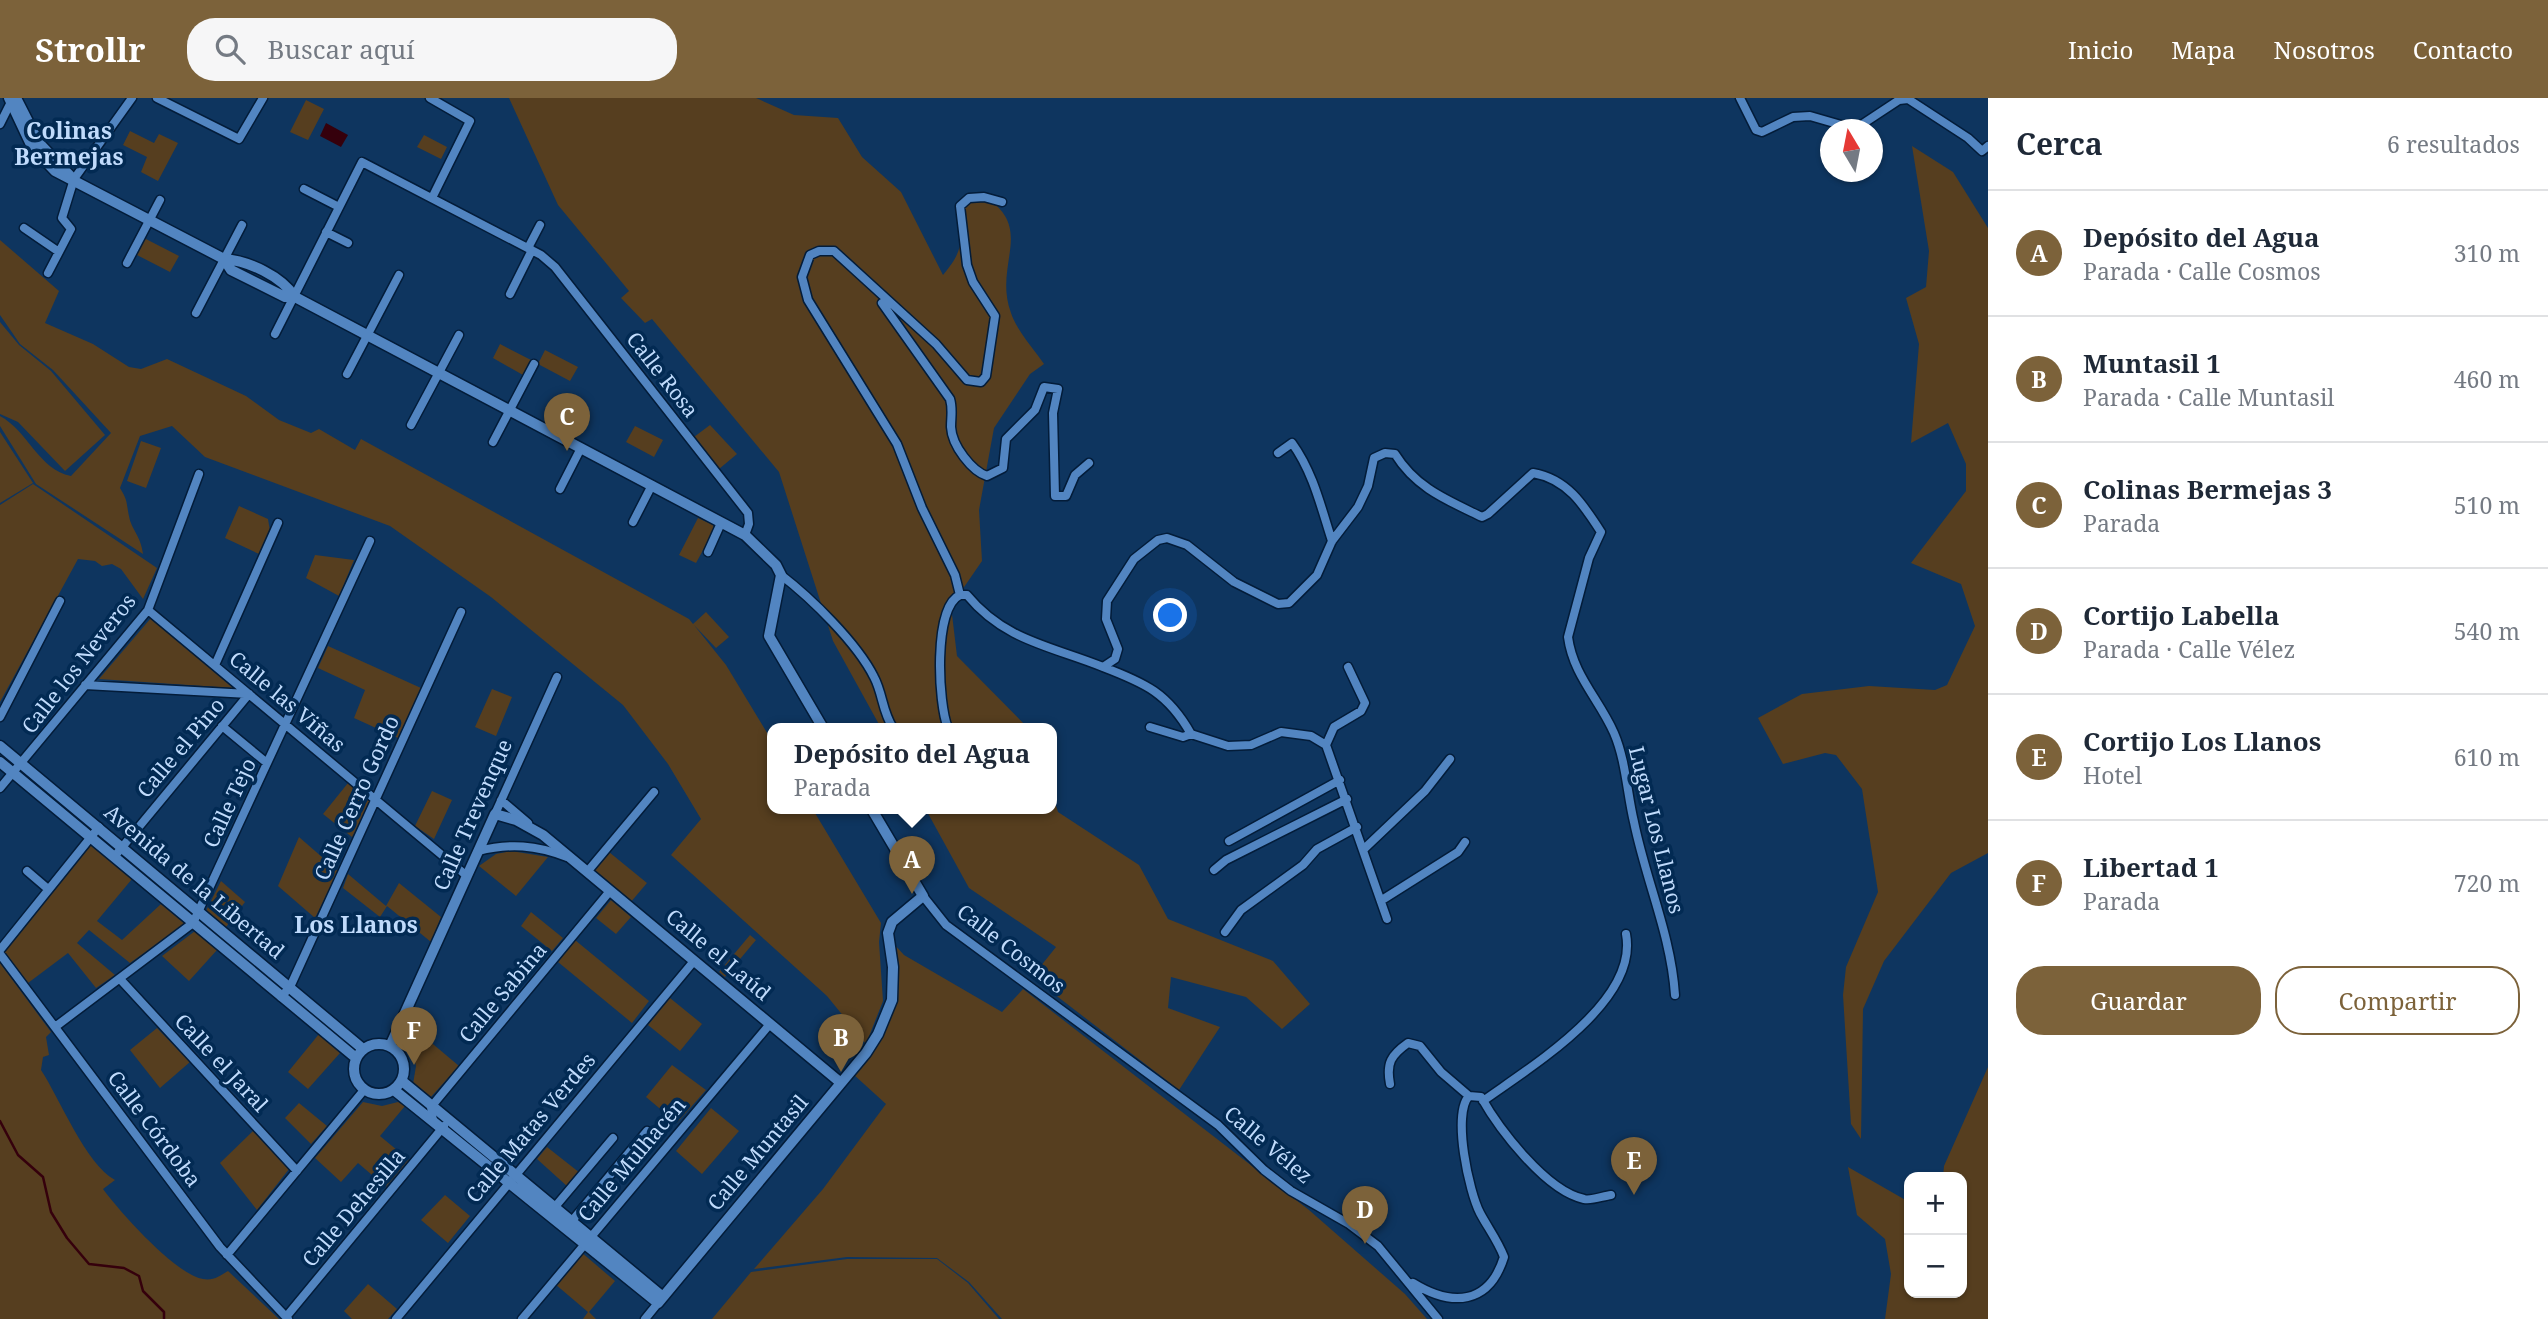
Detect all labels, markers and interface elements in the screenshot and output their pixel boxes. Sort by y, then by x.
search box [187,18,677,81]
text: Strollr [35,27,145,72]
icon: search [211,30,249,68]
text: Buscar aquí [267,31,415,67]
text: Inicio [2068,33,2133,66]
text: Mapa [2171,33,2236,66]
text: Nosotros [2274,33,2375,66]
text: Contacto [2413,33,2513,66]
district label: Colinas Bermejas [14,114,124,172]
north arrow [1820,119,1883,182]
text: Cerca [2016,123,2103,164]
text: 6 resultados [2387,128,2520,160]
text: Depósito del Agua [2083,219,2320,255]
text: A [2030,237,2048,269]
text: 310 m [2454,237,2520,269]
text: Parada · Calle Cosmos [2083,255,2321,287]
street label: Calle Rosa [620,326,705,423]
text: Muntasil 1 [2083,345,2221,381]
text: B [2031,363,2047,395]
text: 460 m [2454,363,2520,395]
text: Parada · Calle Muntasil [2083,381,2334,413]
pin: C [544,393,590,451]
text: Colinas Bermejas 3 [2083,471,2332,507]
text: C [2031,489,2047,521]
text: 510 m [2454,489,2520,521]
text: Parada [2083,507,2160,539]
street label: Calle los Neveros [15,588,142,739]
text: Cortijo Labella [2083,597,2280,633]
your location [1153,598,1187,632]
text: D [2030,615,2048,647]
text: 540 m [2454,615,2520,647]
text: Parada · Calle Vélez [2083,633,2295,665]
street label: Calle las Viñas [224,644,352,758]
street label: Calle el Pino [130,691,230,803]
street label: Calle Cerro Gordo [307,711,405,885]
popup [767,723,1057,814]
text: Cortijo Los Llanos [2083,723,2321,759]
street label: Calle Trevenque [426,735,518,895]
text: Depósito del Agua [794,735,1030,771]
text: E [2031,741,2047,773]
text: 610 m [2454,741,2520,773]
street label: Lugar Los Llanos [1623,743,1691,916]
street label: Calle Tejo [196,753,262,852]
text: Hotel [2083,759,2142,791]
text: Parada [794,771,871,803]
street label: Avenida de la Libertad [99,798,291,965]
pin: A [889,836,935,894]
text: Libertad 1 [2083,849,2219,885]
text: F [2032,867,2046,899]
text: 720 m [2454,867,2520,899]
text: Parada [2083,885,2160,917]
street label: Calle Cosmos [952,897,1072,999]
street label: Calle el Laúd [660,902,777,1006]
district label: Los Llanos [294,908,418,940]
street label: Calle Sabina [452,936,552,1048]
button: Guardar [2016,966,2261,1035]
button: Compartir [2275,966,2520,1035]
street label: Calle el Jaral [169,1007,275,1118]
pin: F [391,1007,437,1065]
pin: B [818,1014,864,1072]
street label: Calle Matas Verdes [459,1046,601,1208]
street label: Calle Córdoba [102,1064,208,1192]
street label: Calle Muntasil [701,1088,814,1216]
street label: Calle Mulhacén [571,1091,692,1227]
street label: Calle Vélez [1219,1099,1319,1189]
pin: E [1611,1137,1657,1195]
street label: Calle Dehesilla [295,1142,411,1272]
map controls [1904,1172,1967,1298]
button: + [1904,1172,1967,1235]
pin: D [1342,1186,1388,1244]
button: − [1904,1235,1967,1298]

